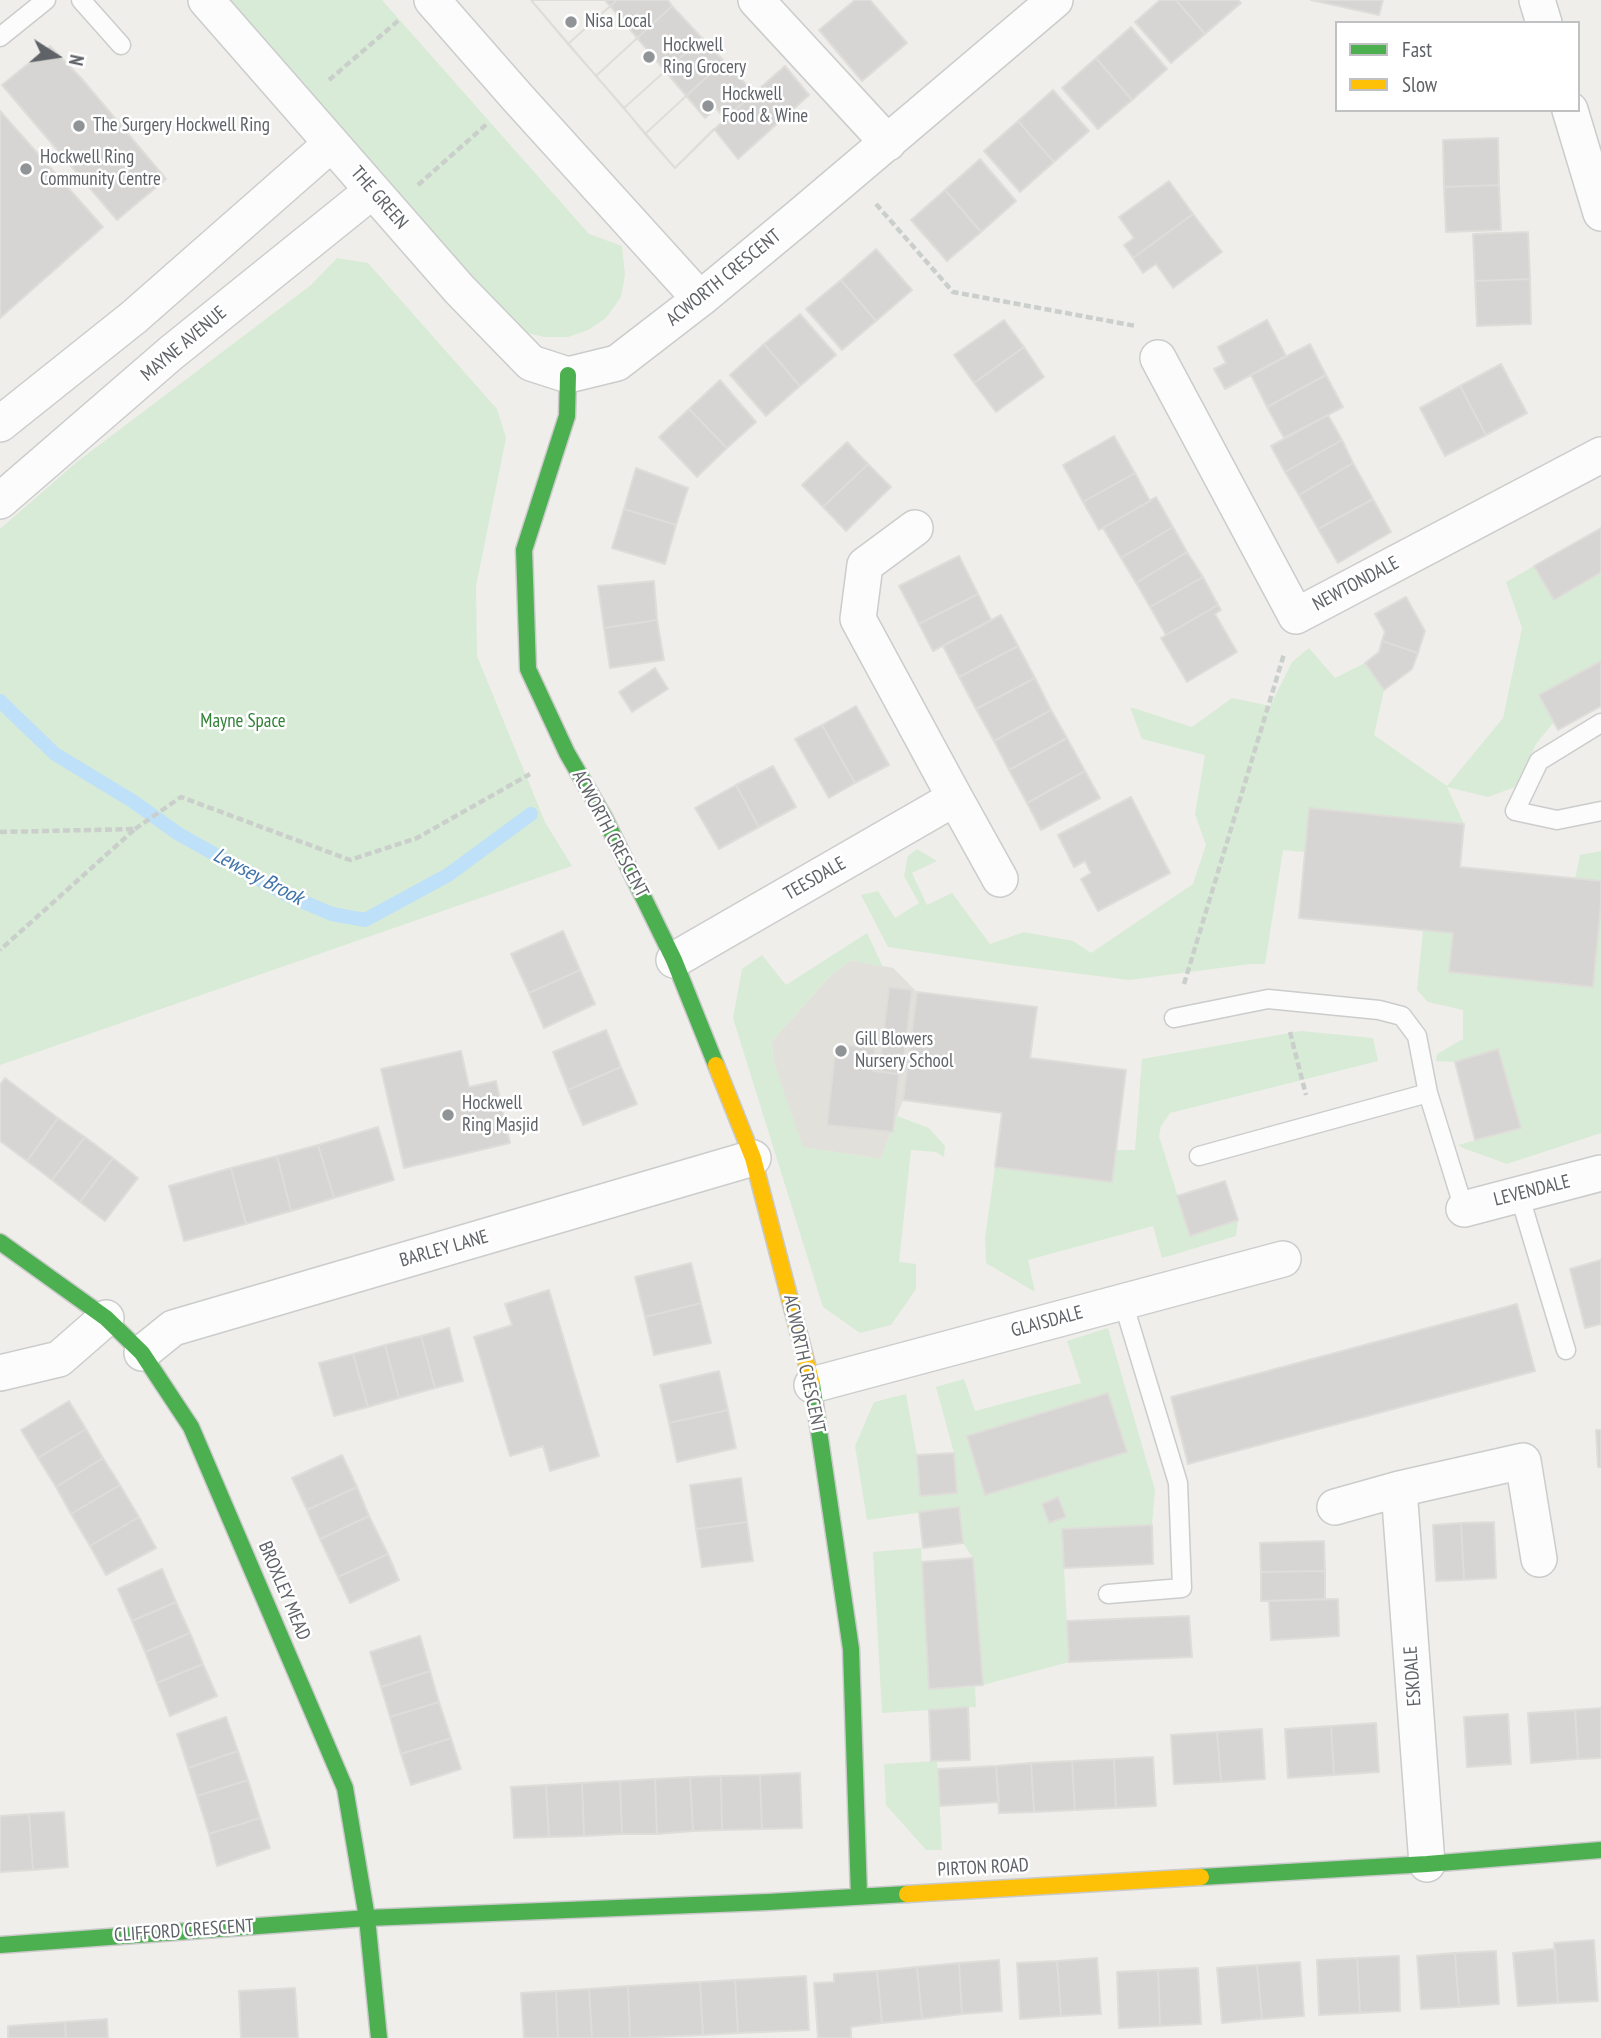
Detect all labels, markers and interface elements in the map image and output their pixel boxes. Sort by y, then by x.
place label: Nisa Local [585,11,651,33]
marker: Nisa Local [563,14,579,30]
north arrow [21,21,91,91]
legend [1335,21,1580,112]
place label: Hockwell Ring Grocery [663,35,746,79]
text: Fast [1402,36,1432,63]
marker: Hockwell Ring Grocery [641,49,657,65]
text: N [64,53,89,68]
text: Slow [1402,71,1437,98]
place label: Hockwell Food & Wine [722,84,808,128]
marker: Hockwell Food & Wine [700,98,716,114]
place label: The Surgery Hockwell Ring [93,115,270,137]
marker: The Surgery Hockwell Ring [71,118,87,134]
place label: Hockwell Ring Community Centre [40,147,161,191]
marker: Hockwell Ring Community Centre [18,161,34,177]
street label: THE GREEN [346,162,412,234]
street label: ACWORTH CRESCENT [662,225,786,331]
street label: MAYNE AVENUE [137,302,231,386]
street label: NEWTONDALE [1309,552,1403,616]
park label: Mayne Space [200,711,286,733]
street label: ACWORTH CRESCENT [567,767,653,901]
water label: Lewsey Brook [209,843,307,911]
street label: TEESDALE [780,852,850,906]
place label: Gill Blowers Nursery School [855,1029,953,1073]
marker: Gill Blowers Nursery School [833,1043,849,1059]
place label: Hockwell Ring Masjid [462,1093,538,1137]
marker: Hockwell Ring Masjid [440,1107,456,1123]
street label: LEVENDALE [1491,1171,1573,1211]
street label: BARLEY LANE [397,1225,491,1273]
street label: ACWORTH CRESCENT [778,1293,830,1435]
street label: GLAISDALE [1009,1301,1085,1343]
street label: BROXLEY MEAD [253,1538,315,1644]
street label: ESKDALE [1400,1645,1426,1707]
street label: PIRTON ROAD [937,1854,1029,1882]
street label: CLIFFORD CRESCENT [113,1915,255,1947]

